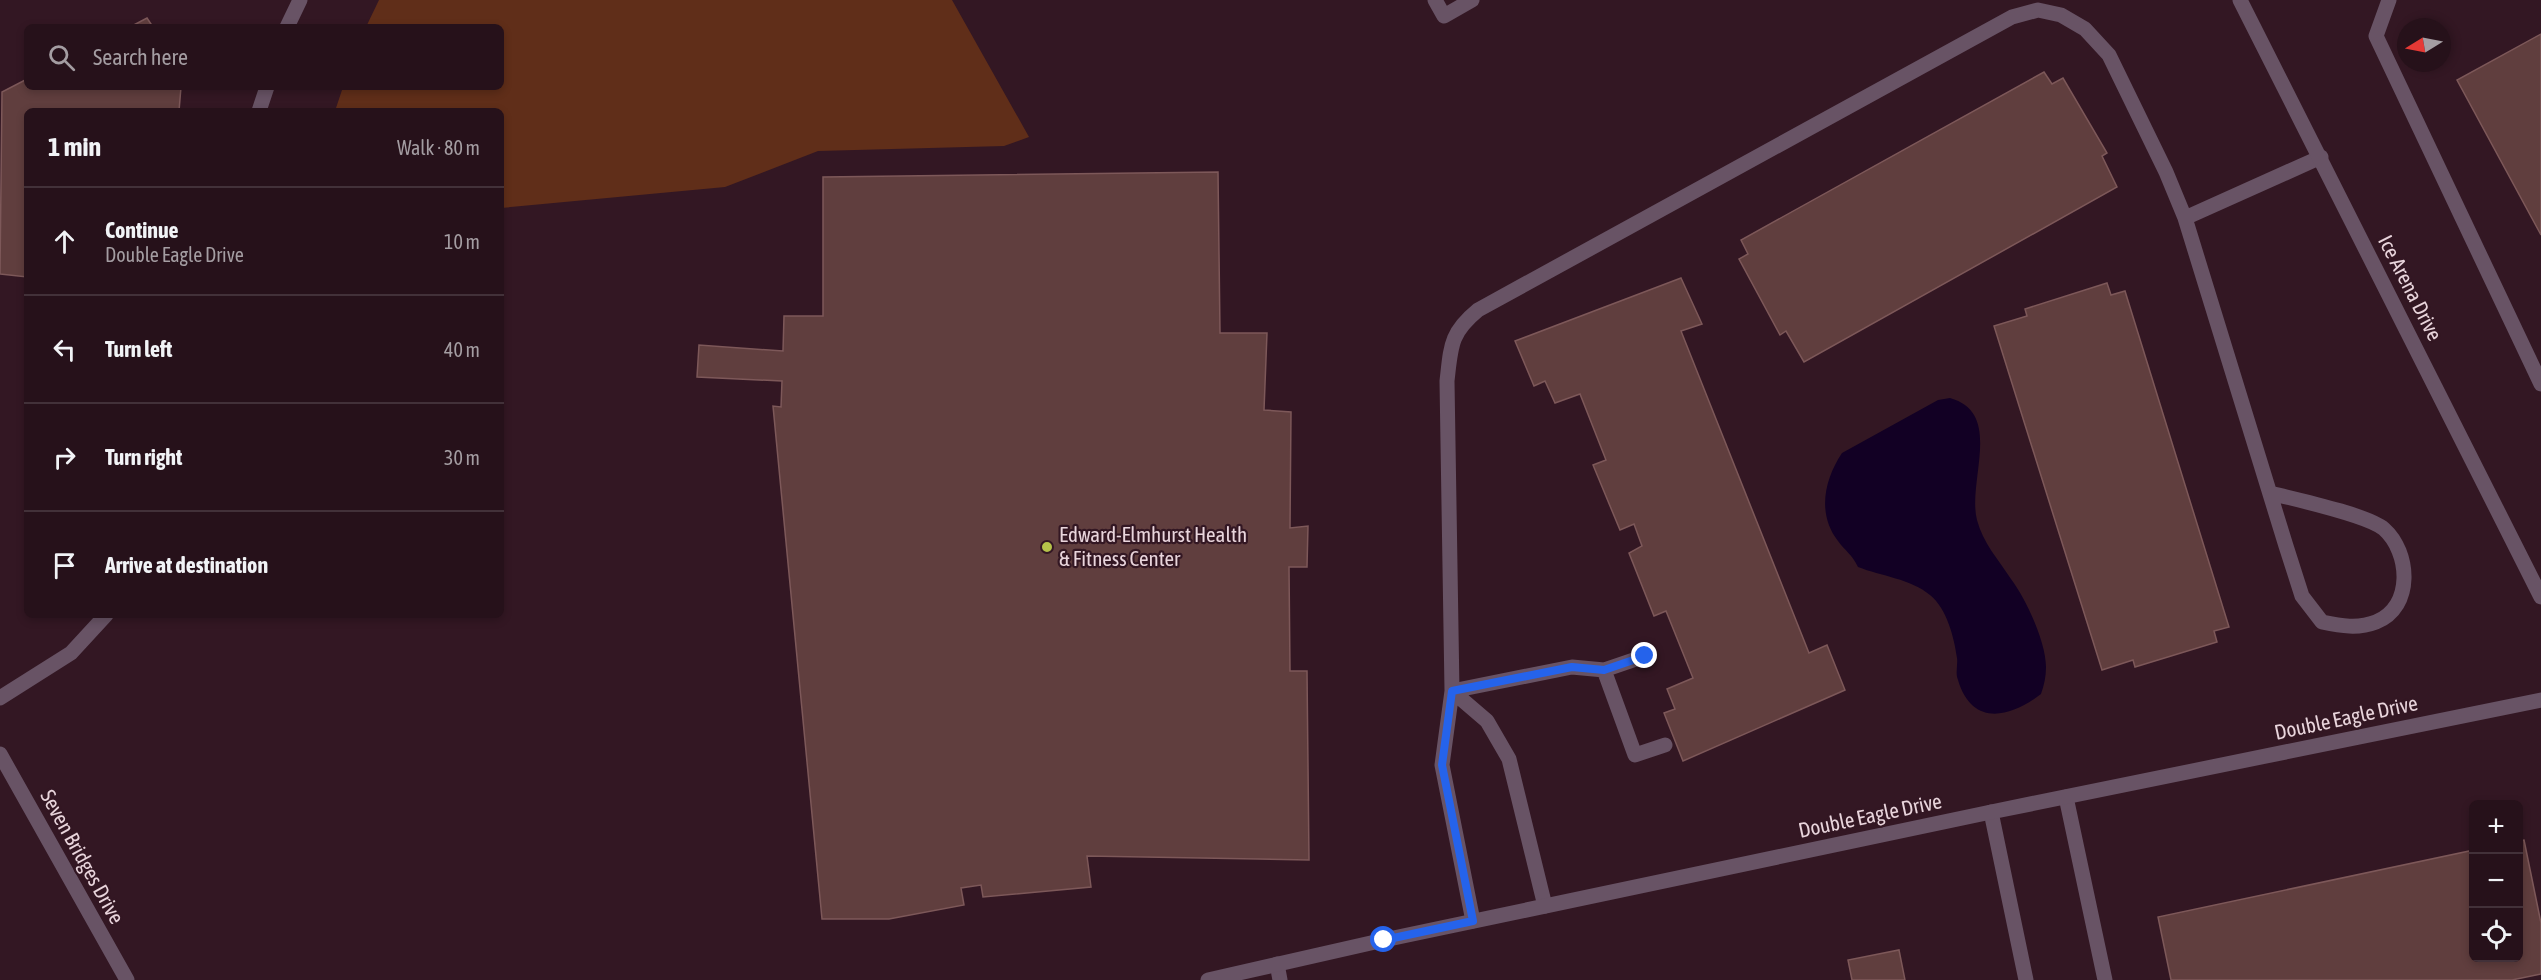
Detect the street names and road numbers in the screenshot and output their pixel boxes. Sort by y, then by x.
street label: Ice Arena Drive [2374,231,2448,344]
street label: Double Eagle Drive [2272,690,2420,744]
street label: Seven Bridges Drive [36,785,130,928]
street label: Double Eagle Drive [1796,788,1944,842]

